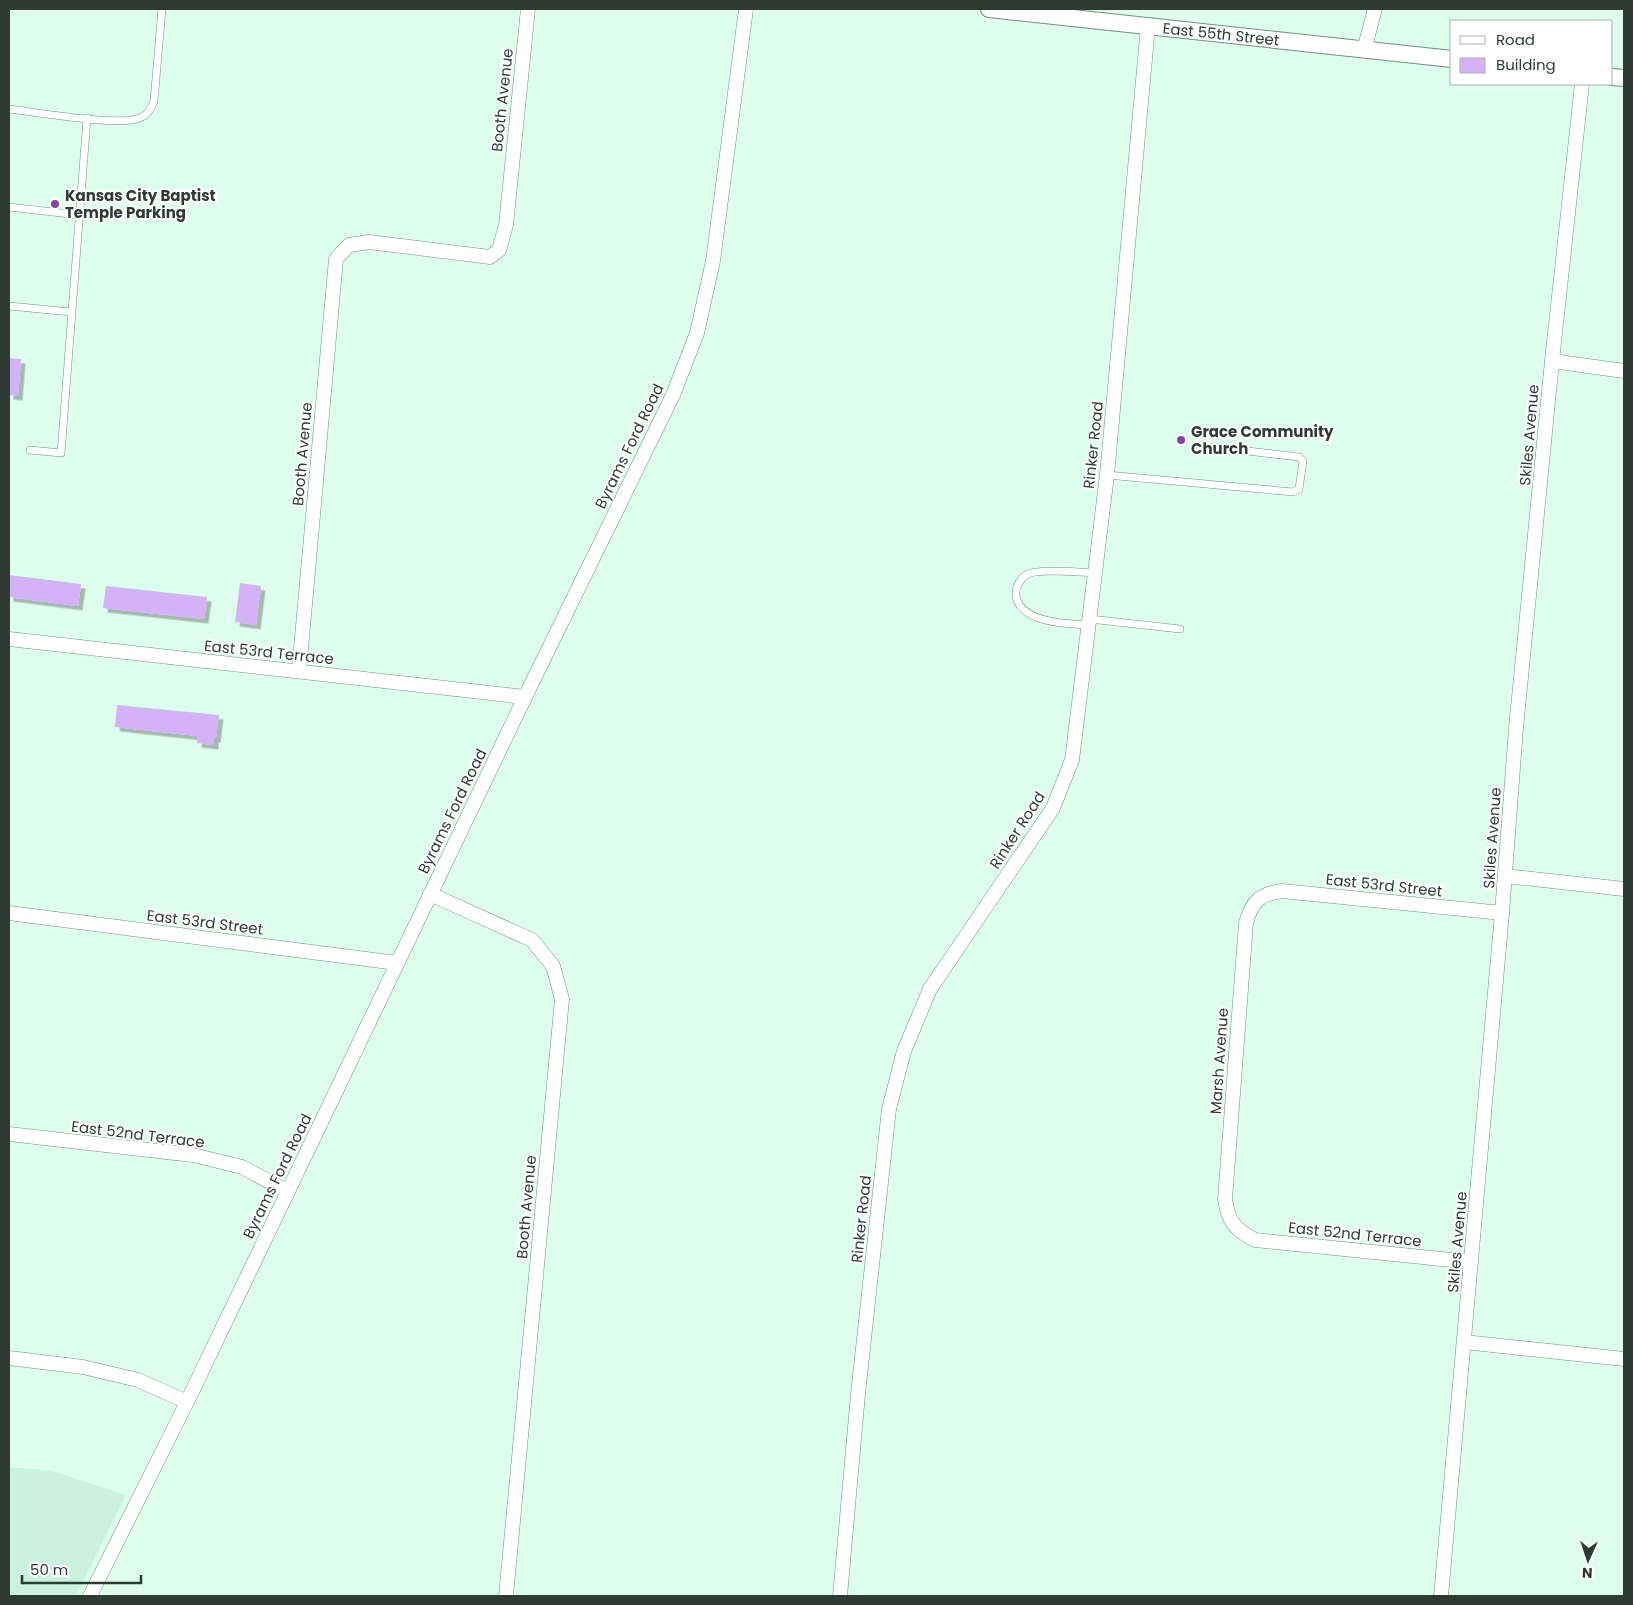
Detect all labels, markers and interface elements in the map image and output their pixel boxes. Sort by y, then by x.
street label: East 55th Street [1162,17,1280,51]
legend [1450,20,1613,85]
text: Road [1496,29,1535,50]
street label: Booth Avenue [486,47,518,153]
text: Building [1496,54,1556,75]
place label: Kansas City Baptist Temple Parking [65,185,216,223]
marker: Kansas City Baptist Temple Parking [49,198,61,210]
street label: Byrams Ford Road [590,380,668,512]
street label: Skiles Avenue [1514,384,1544,486]
street label: Rinker Road [1078,400,1108,490]
street label: Booth Avenue [287,401,317,507]
place label: Grace Community Church [1191,421,1334,459]
marker: Grace Community Church [1175,434,1187,446]
street label: East 53rd Terrace [203,635,335,669]
street label: Byrams Ford Road [413,745,491,877]
street label: Rinker Road [984,787,1050,873]
street label: Skiles Avenue [1478,787,1506,889]
street label: East 53rd Street [1325,868,1443,902]
street label: East 53rd Street [146,904,264,940]
street label: Marsh Avenue [1205,1007,1233,1115]
street label: Byrams Ford Road [238,1110,316,1242]
street label: East 52nd Terrace [70,1115,206,1153]
street label: Booth Avenue [511,1154,541,1260]
street label: Rinker Road [846,1174,876,1264]
street label: Skiles Avenue [1442,1191,1472,1293]
street label: East 52nd Terrace [1287,1217,1423,1251]
north arrow [1563,1535,1613,1585]
scale bar [22,1552,141,1584]
text: 50 m [30,1559,68,1580]
text: N [1582,1563,1593,1583]

